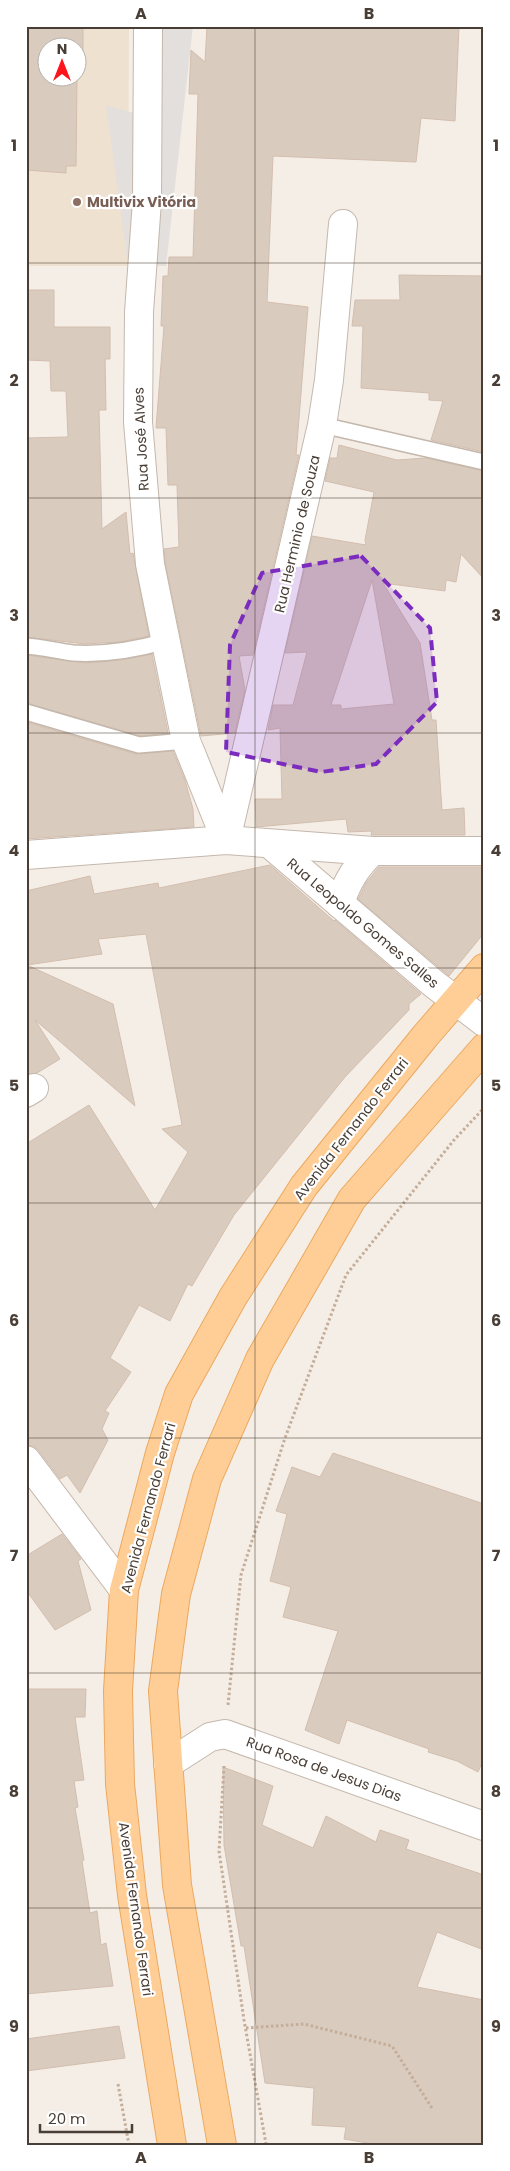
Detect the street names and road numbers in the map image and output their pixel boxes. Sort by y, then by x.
street label: Rua José Alves [128,387,154,491]
street label: Rua Herminio de Souza [269,453,325,615]
street label: Rua Leopoldo Gomes Salles [283,853,443,993]
street label: Avenida Fernando Ferrari [289,1054,413,1204]
street label: Avenida Fernando Ferrari [116,1420,180,1596]
street label: Rua Rosa de Jesus Dias [243,1732,405,1806]
street label: Avenida Fernando Ferrari [114,1821,158,1997]

